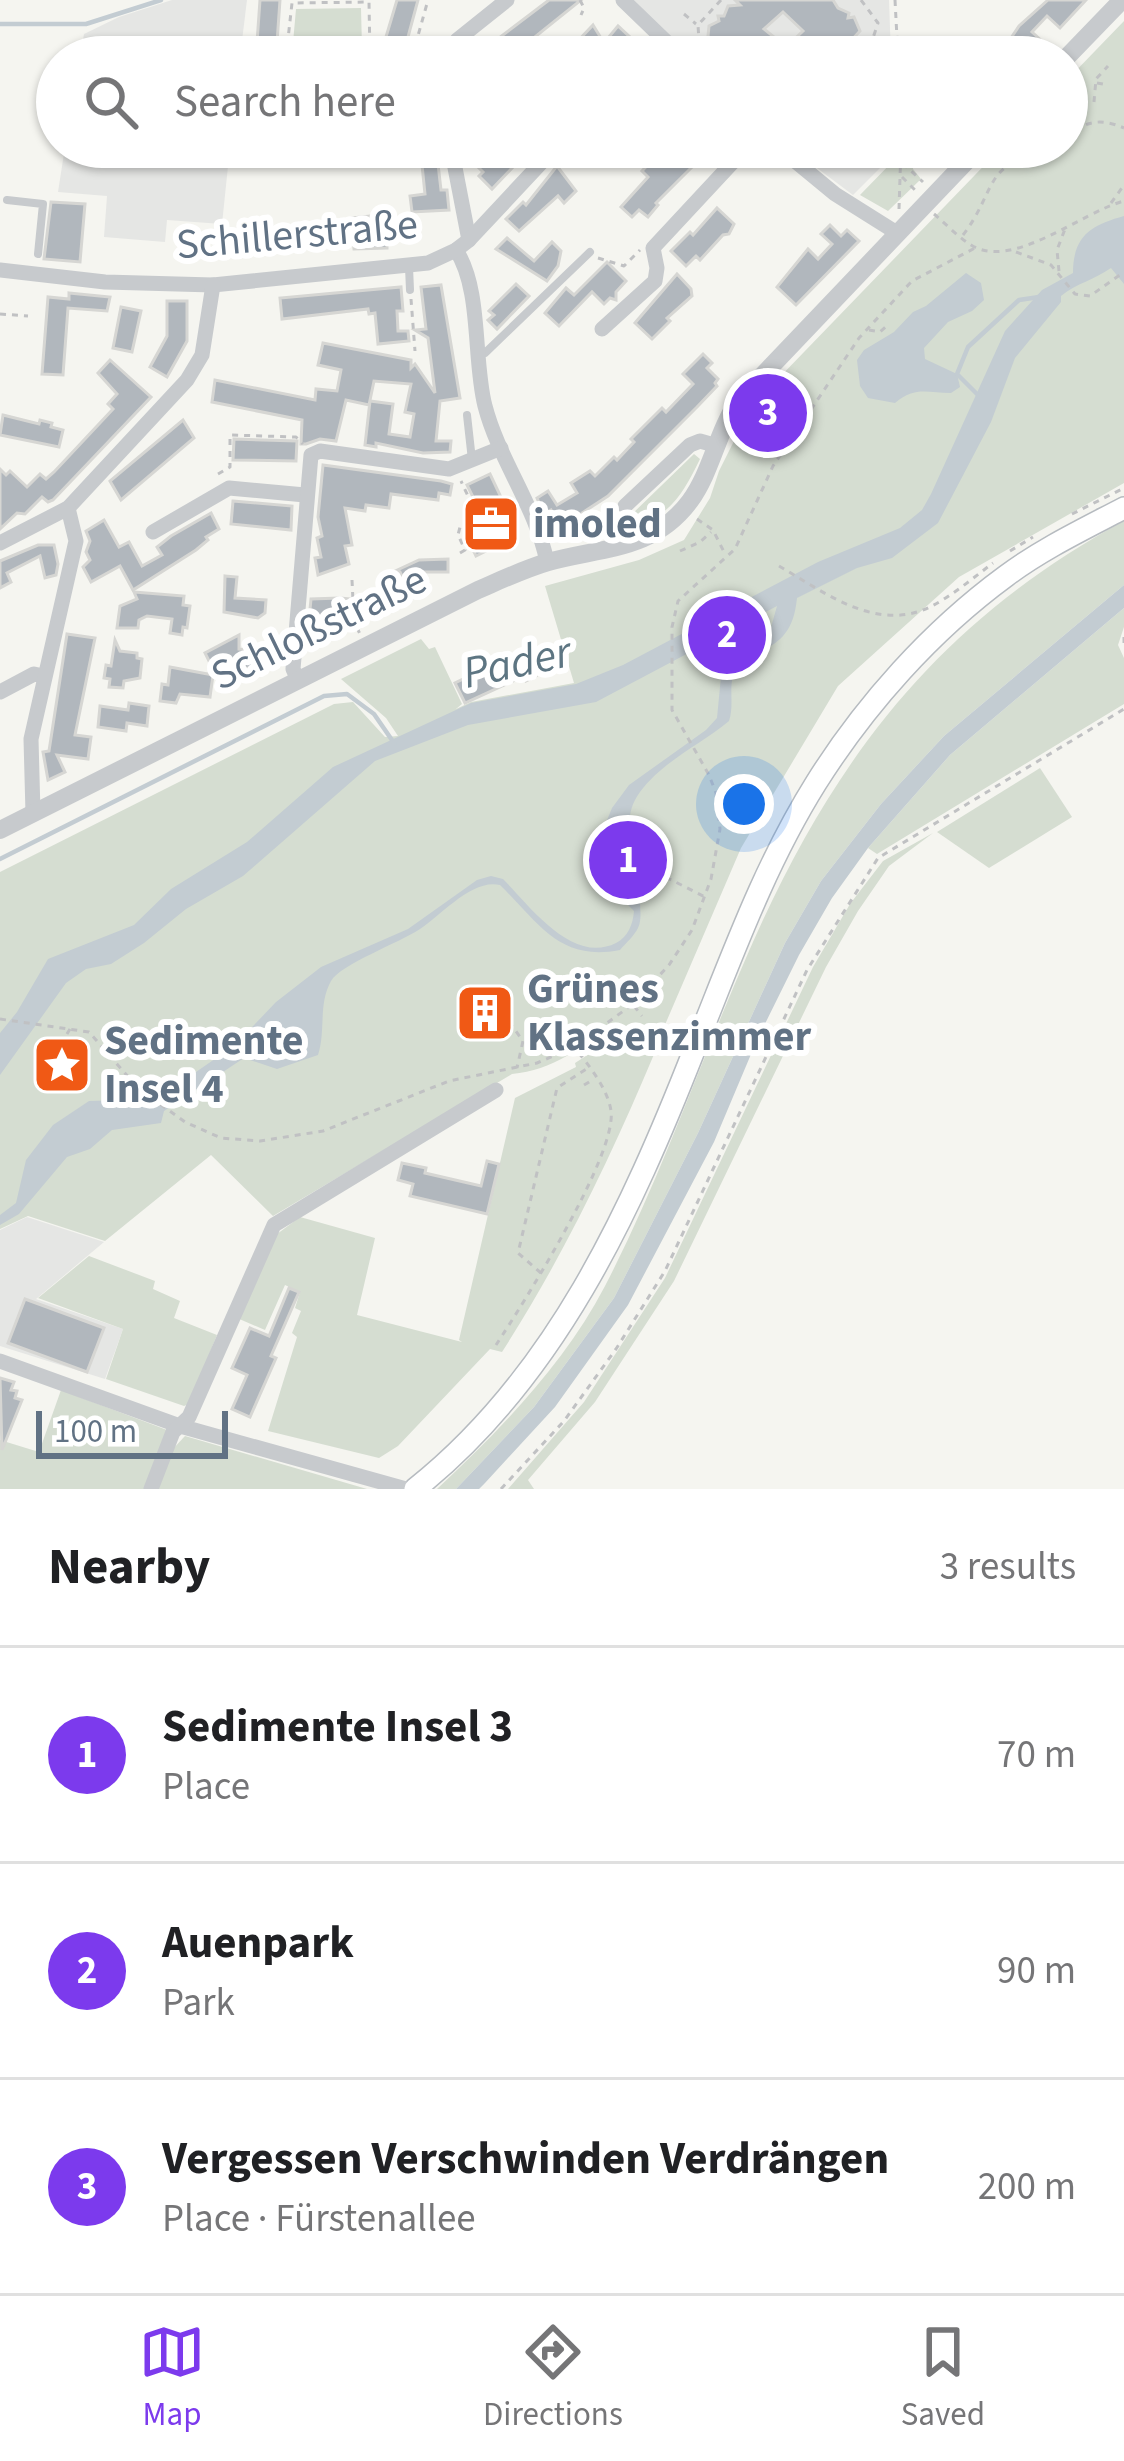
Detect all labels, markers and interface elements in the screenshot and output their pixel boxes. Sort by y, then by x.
search box [36,36,1088,168]
icon: search [78,69,144,135]
text: Search here [174,70,396,134]
street label: Schillerstraße [174,195,420,275]
pin: 3 [729,368,807,458]
office icon: imoled [460,493,522,555]
place label: imoled [533,494,662,554]
street label: Schloßstraße [201,550,437,706]
pin: 2 [688,590,766,680]
water label: Pader [457,620,580,706]
your location [714,774,774,834]
pin: 1 [589,815,667,905]
place label: Grünes Klassenzimmer [527,959,812,1067]
building icon: Grünes Klassenzimmer [454,982,516,1044]
place label: Sedimente Insel 4 [104,1011,304,1119]
place icon: Sedimente Insel 4 [31,1034,93,1096]
scale bar [36,1405,228,1458]
text: 100 m [54,1408,137,1455]
text: Nearby [48,1531,210,1603]
text: 3 results [940,1539,1076,1595]
text: Sedimente Insel 3 [162,1695,513,1759]
text: 1 [77,1727,97,1783]
text: 70 m [997,1727,1076,1783]
text: Place [162,1759,250,1815]
text: Auenpark [162,1911,354,1975]
text: 2 [77,1943,97,1999]
text: 90 m [997,1943,1076,1999]
text: Park [162,1975,235,2031]
text: Vergessen Verschwinden Verdrängen [162,2127,889,2191]
text: 3 [77,2159,97,2215]
text: 200 m [978,2159,1076,2215]
text: Place · Fürstenallee [162,2191,476,2247]
tab: Map [139,2319,205,2438]
tab: Directions [483,2319,623,2438]
tab: Saved [901,2319,985,2438]

